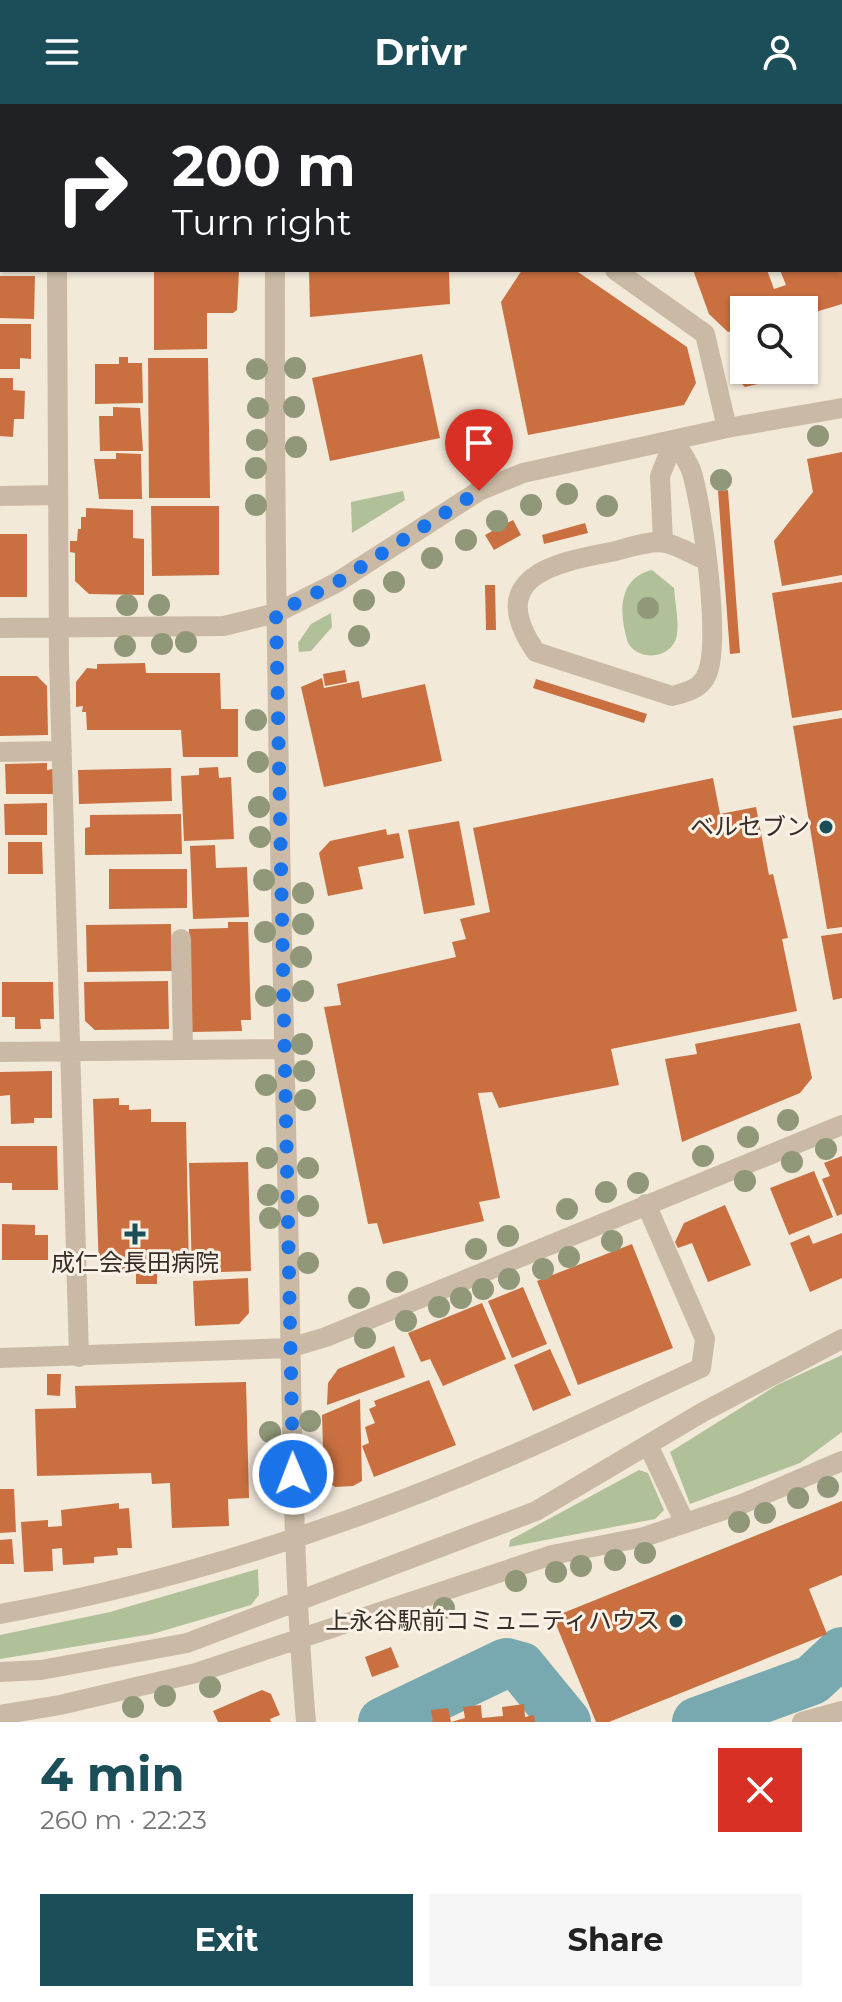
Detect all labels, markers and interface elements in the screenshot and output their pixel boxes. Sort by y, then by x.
icon: menu [40,30,84,74]
text: Drivr [374,30,468,74]
icon: person [758,30,802,74]
text: 200 m [172,132,356,200]
icon: right [40,136,144,240]
text: Turn right [172,200,352,244]
map controls [730,296,818,384]
button: search [730,296,818,384]
pin [445,409,513,491]
icon: arrive [457,421,501,465]
place label: ベルセブン [690,812,810,841]
marker: ベルセブン [817,818,835,836]
marker: 成仁会長田病院 [124,1223,146,1245]
place label: 成仁会長田病院 [51,1248,219,1277]
position arrow [251,1432,335,1516]
place label: 上永谷駅前コミュニティハウス [325,1606,660,1635]
marker: 上永谷駅前コミュニティハウス [667,1612,685,1630]
text: 4 min [40,1745,185,1803]
button: close [718,1748,802,1832]
text: 260 m · 22:23 [40,1804,207,1836]
button: Exit [40,1894,413,1986]
button: Share [429,1894,802,1986]

